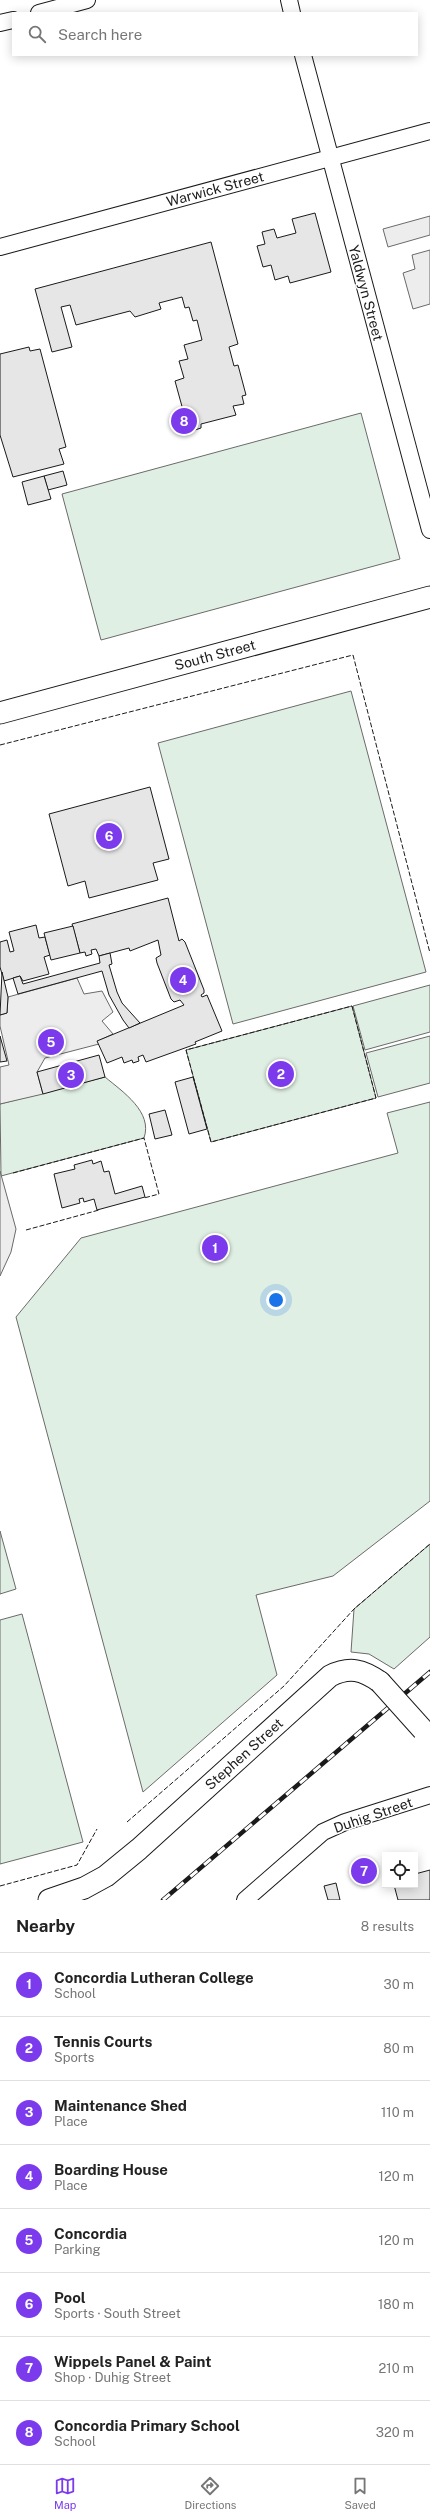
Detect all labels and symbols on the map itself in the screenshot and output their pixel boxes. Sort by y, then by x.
street label: Warwick Street [165,168,265,210]
street label: Yaldwyn Street [346,243,386,343]
pin: 8 [171,406,197,436]
street label: South Street [173,637,257,673]
pin: 6 [96,821,122,851]
pin: 4 [170,965,196,995]
pin: 5 [38,1027,64,1057]
pin: 2 [268,1059,294,1089]
pin: 3 [58,1060,84,1090]
pin: 1 [202,1233,228,1263]
your location [266,1290,286,1310]
street label: Stephen Street [202,1715,286,1793]
street label: Duhig Street [331,1794,415,1836]
pin: 7 [351,1856,377,1886]

